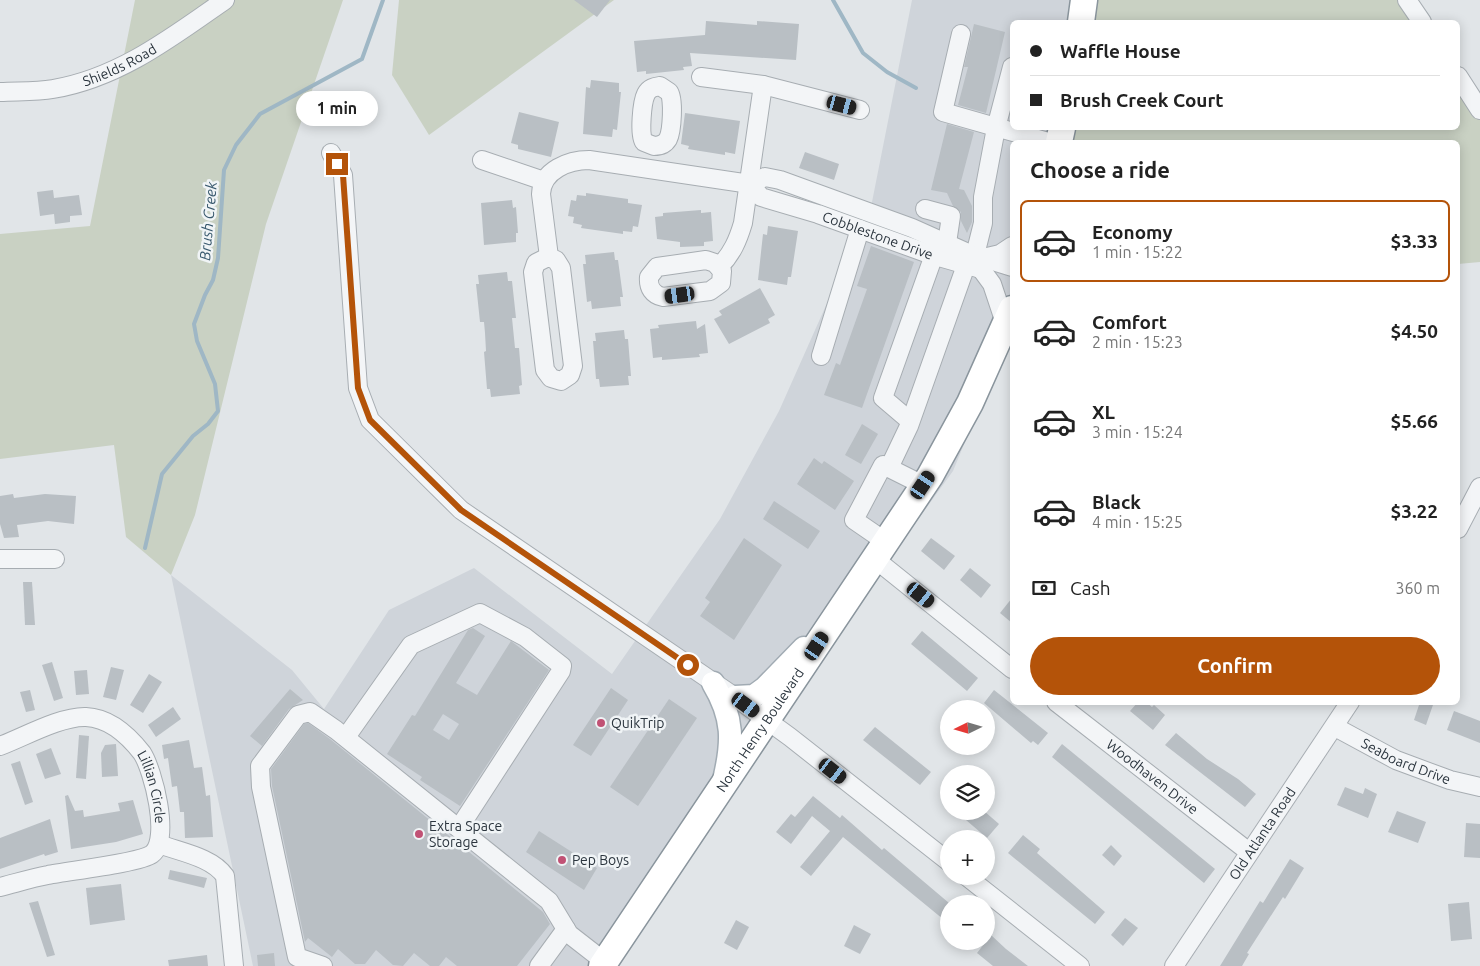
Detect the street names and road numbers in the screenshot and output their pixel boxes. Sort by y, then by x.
street label: Shields Road [81,41,159,89]
street label: Cobblestone Drive [820,208,935,263]
street label: North Henry Boulevard [713,665,807,795]
street label: Seaboard Drive [1359,735,1453,787]
street label: Woodhaven Drive [1103,736,1201,817]
street label: Lillian Circle [134,748,168,824]
street label: Old Atlanta Road [1226,784,1299,883]

